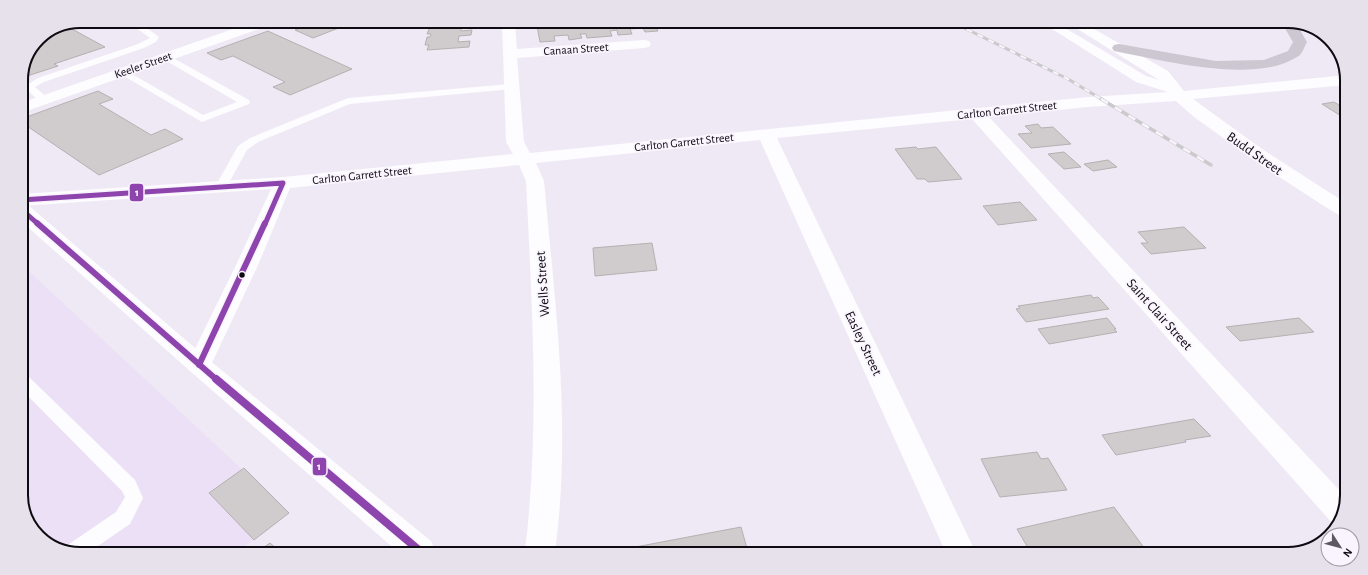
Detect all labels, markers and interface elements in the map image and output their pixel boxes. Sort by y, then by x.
street label: Canaan Street [543,41,609,57]
street label: Keeler Street [113,50,173,80]
street label: Carlton Garrett Street [957,99,1057,121]
street label: Budd Street [1224,130,1285,178]
street label: Carlton Garrett Street [634,131,734,153]
street label: Carlton Garrett Street [312,164,412,186]
line badge: 1 [129,183,144,202]
text: 1 [135,187,139,198]
street label: Wells Street [534,250,552,317]
unlabelled marker [237,270,247,280]
street label: Saint Clair Street [1124,276,1195,353]
street label: Easley Street [842,309,884,378]
line badge: 1 [312,457,327,476]
text: 1 [317,461,321,472]
north arrow [1320,527,1360,567]
text: N [1341,546,1354,559]

